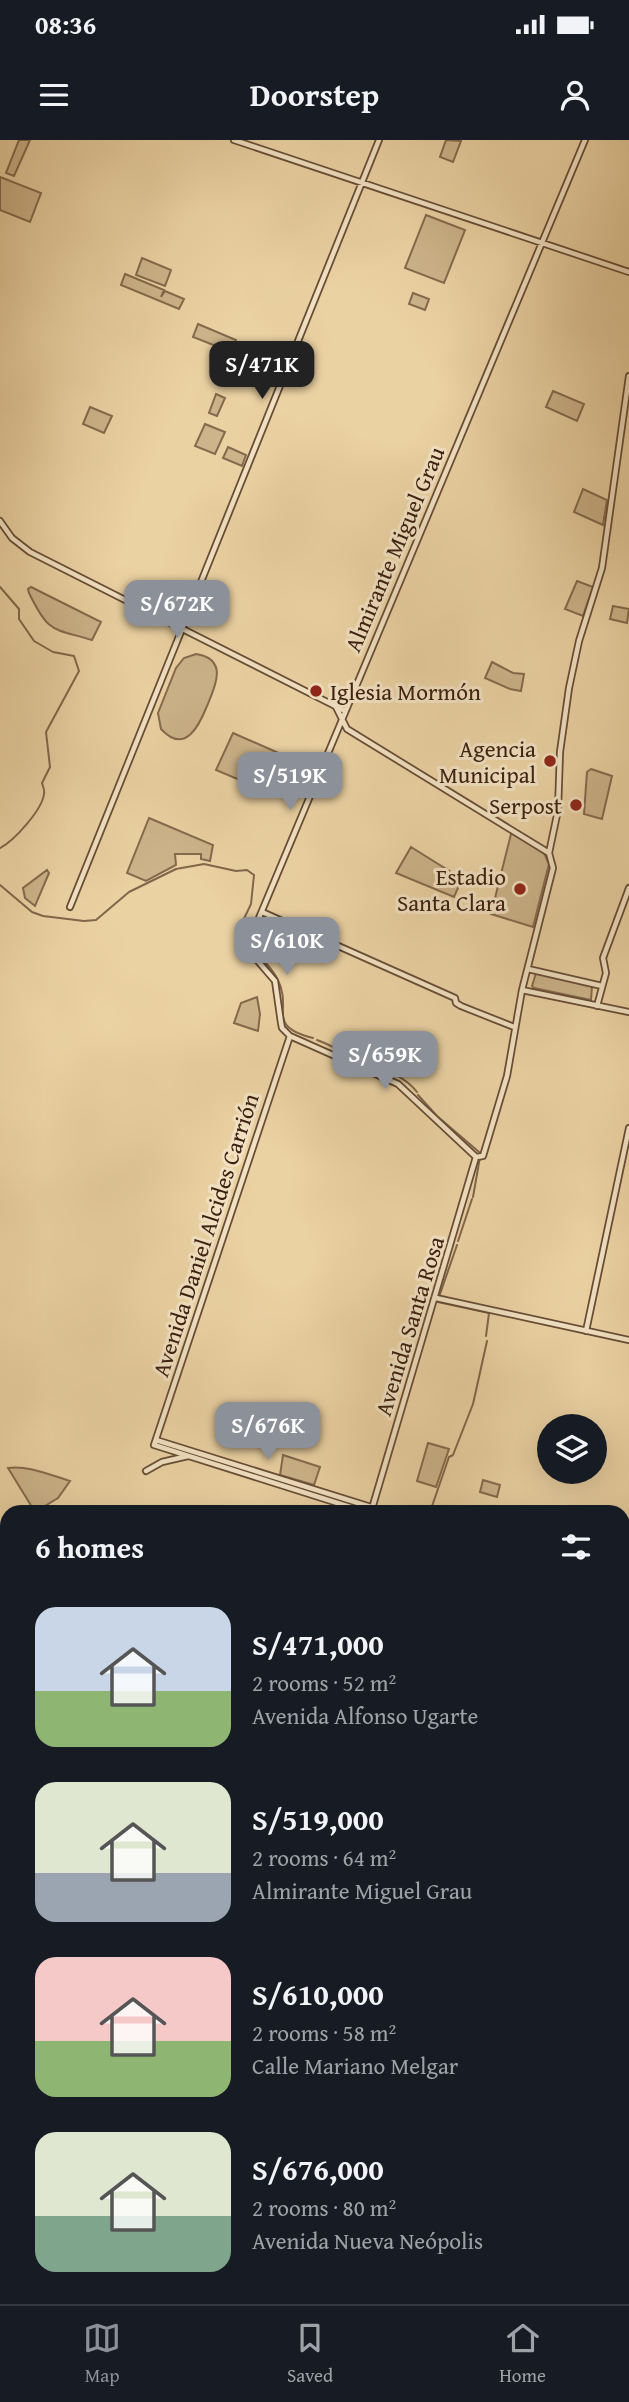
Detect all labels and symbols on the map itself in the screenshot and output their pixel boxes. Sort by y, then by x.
pin: S/471K [205,342,319,401]
street label: Almirante Miguel Grau [336,441,452,657]
pin: S/672K [120,580,234,640]
place label: Iglesia Mormón [330,675,481,708]
marker: Iglesia Mormón [308,683,324,699]
place label: Agencia Municipal [439,732,536,791]
pin: S/519K [233,752,347,812]
marker: Agencia Municipal [542,753,558,769]
place label: Serpost [489,789,562,822]
marker: Serpost [568,797,584,813]
place label: Estadio Santa Clara [397,860,506,919]
marker: Estadio Santa Clara [512,881,528,897]
pin: S/610K [230,918,344,977]
pin: S/659K [328,1032,442,1091]
street label: Avenida Daniel Alcides Carrión [144,1089,267,1381]
street label: Avenida Santa Rosa [366,1232,452,1420]
pin: S/676K [211,1402,325,1462]

